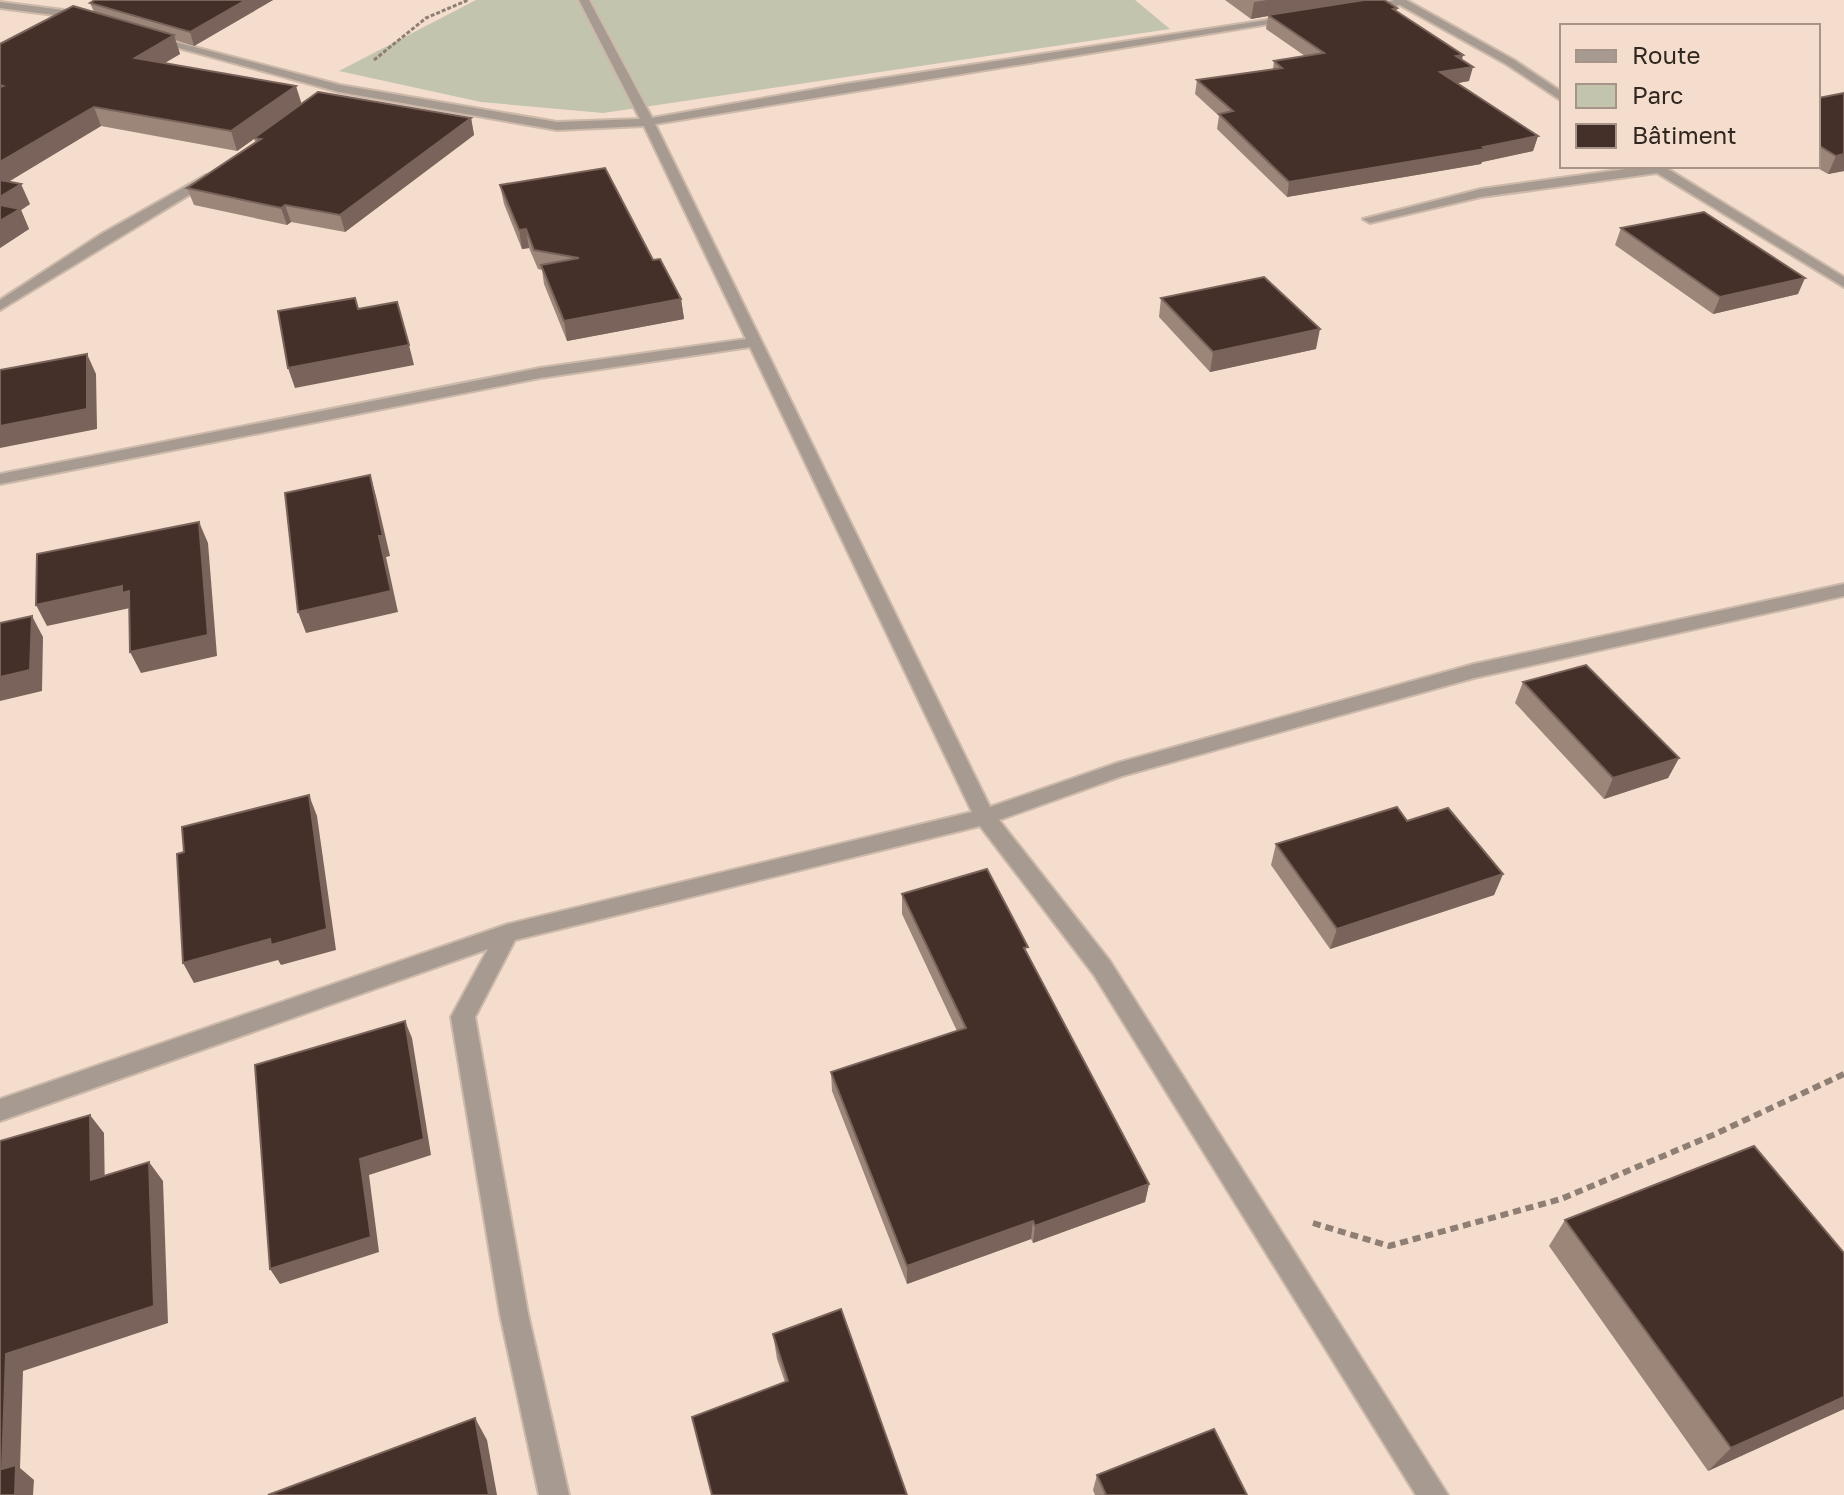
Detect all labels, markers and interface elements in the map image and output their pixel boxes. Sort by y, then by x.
legend [1560,24,1820,168]
text: Route [1632,40,1701,69]
text: Parc [1632,80,1683,109]
text: Bâtiment [1632,120,1737,149]

